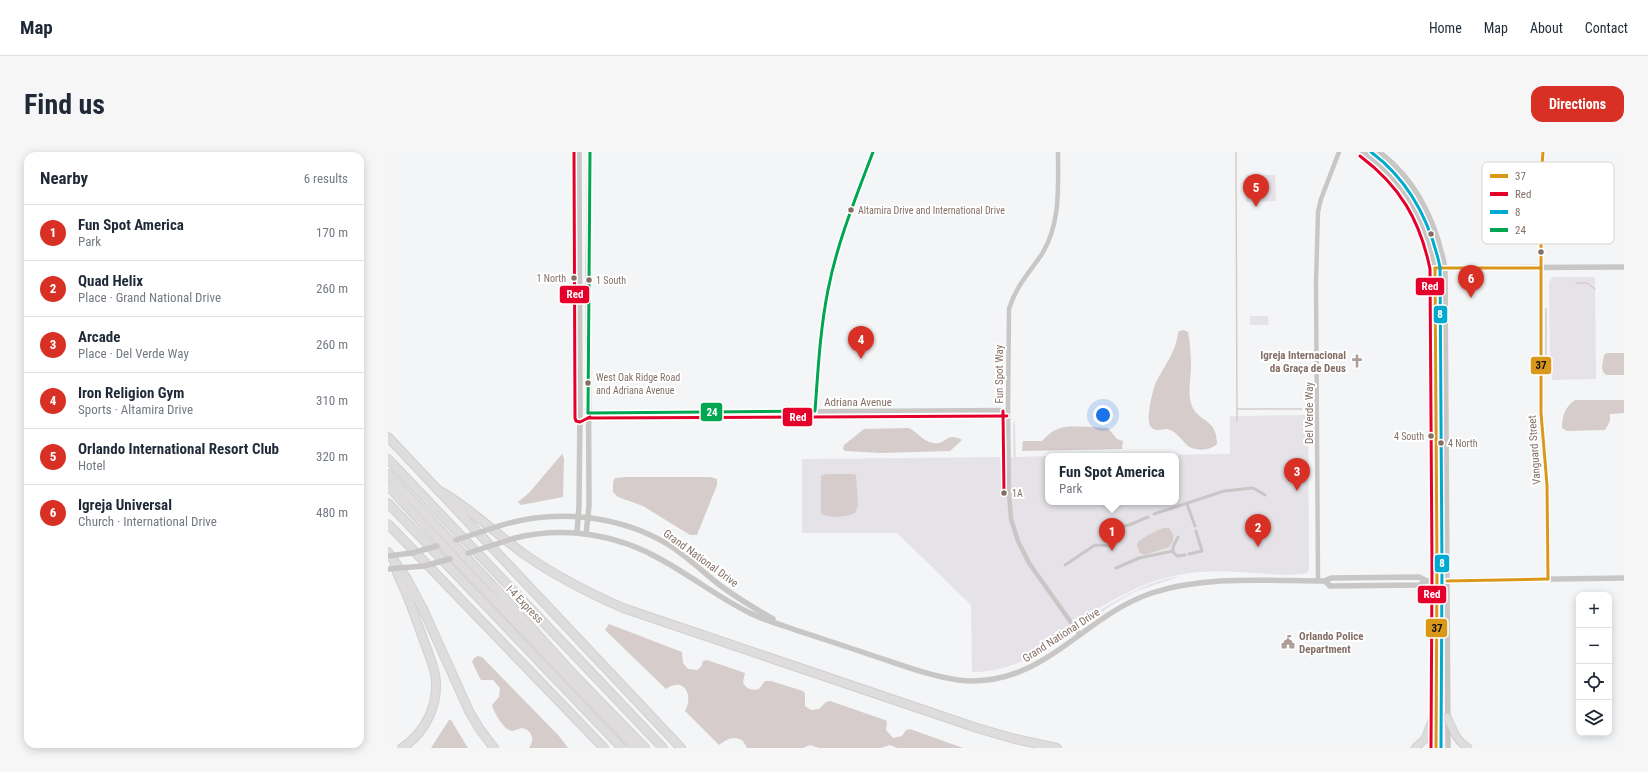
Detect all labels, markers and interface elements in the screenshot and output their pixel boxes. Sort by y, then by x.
text: Map [20,16,53,39]
text: Home [1429,20,1462,36]
text: Map [1484,20,1508,36]
text: About [1530,20,1563,36]
text: Contact [1585,20,1628,36]
button: Directions [1531,86,1624,122]
text: Find us [24,88,105,121]
legend [1482,162,1614,244]
text: Nearby [40,168,88,188]
text: 37 [1515,170,1526,183]
text: 6 results [304,171,348,186]
pin: 5 [1243,174,1269,207]
text: Red [1515,188,1531,201]
marker: Altamira Drive and International Drive [846,205,856,215]
place label: Altamira Drive and International Drive [858,205,1005,216]
text: 8 [1515,206,1520,219]
text: Fun Spot America [78,216,184,234]
text: 24 [1515,224,1526,237]
text: 1 [50,225,56,240]
text: 170 m [316,225,348,240]
unlabelled marker [1426,229,1436,239]
text: Park [78,234,101,249]
unlabelled marker [1536,247,1546,257]
pin: 6 [1458,265,1484,298]
text: Quad Helix [78,272,143,290]
place label: 1 North [536,273,566,284]
marker: 1 North [569,273,579,283]
marker: 1 South [584,275,594,285]
place label: 1 South [596,275,626,286]
line badge: Red [1415,277,1445,296]
text: Red [1422,280,1438,293]
text: 2 [50,281,56,296]
text: 260 m [316,281,348,296]
line badge: Red [559,285,590,304]
text: Red [567,288,583,301]
text: Place · Grand National Drive [78,290,221,305]
line badge: 8 [1433,305,1448,324]
text: 8 [1437,308,1443,321]
pin: 4 [848,326,874,359]
text: Arcade [78,328,120,346]
text: 3 [50,337,56,352]
text: 260 m [316,337,348,352]
street label: Fun Spot Way [993,344,1006,403]
text: Place · Del Verde Way [78,346,189,361]
place label: Igreja Internacional da Graça de Deus [1260,349,1346,375]
church icon: Igreja Internacional da Graça de Deus [1349,353,1365,369]
line badge: 37 [1530,356,1552,375]
text: 37 [1535,359,1547,372]
place label: West Oak Ridge Road and Adriana Avenue [596,372,680,396]
marker: West Oak Ridge Road and Adriana Avenue [583,378,593,388]
street label: Del Verde Way [1303,382,1316,444]
text: Iron Religion Gym [78,384,184,402]
text: 4 [50,393,56,408]
text: 310 m [316,393,348,408]
street label: Adriana Avenue [824,396,892,409]
text: Sports · Altamira Drive [78,402,193,417]
line badge: 24 [700,402,723,422]
your location [1093,405,1113,425]
text: 24 [706,406,718,419]
line badge: Red [782,407,813,427]
text: Red [790,411,806,424]
street label: Vanguard Street [1526,415,1543,485]
place label: 4 South [1394,431,1424,442]
marker: 4 South [1426,431,1436,441]
marker: 4 North [1436,438,1446,448]
place label: 4 North [1448,438,1478,449]
text: Orlando International Resort Club [78,440,279,458]
text: 5 [50,449,56,464]
text: 320 m [316,449,348,464]
popup [1045,453,1179,505]
text: Hotel [78,458,106,473]
pin: 3 [1284,458,1310,491]
text: Fun Spot America [1059,463,1165,481]
text: Park [1059,481,1082,496]
marker: 1A [999,488,1009,498]
place label: 1A [1012,488,1023,499]
text: Igreja Universal [78,496,172,514]
text: 6 [50,505,56,520]
text: 480 m [316,505,348,520]
text: Church · International Drive [78,514,217,529]
pin: 2 [1245,514,1271,547]
pin: 1 [1099,518,1125,551]
street label: Grand National Drive [661,527,741,590]
line badge: 8 [1434,554,1450,573]
text: 8 [1439,557,1445,570]
street label: I-4 Express [503,583,546,626]
line badge: Red [1417,585,1447,604]
text: Red [1424,588,1440,601]
map controls [1576,592,1612,736]
button: + [1576,592,1612,628]
street label: Grand National Drive [1020,606,1102,665]
line badge: 37 [1425,618,1448,638]
text: 37 [1431,622,1443,635]
button: − [1576,628,1612,664]
place label: Orlando Police Department [1299,630,1364,656]
public building icon: Orlando Police Department [1280,634,1296,650]
button: locate [1576,664,1612,700]
button: layers [1576,700,1612,736]

